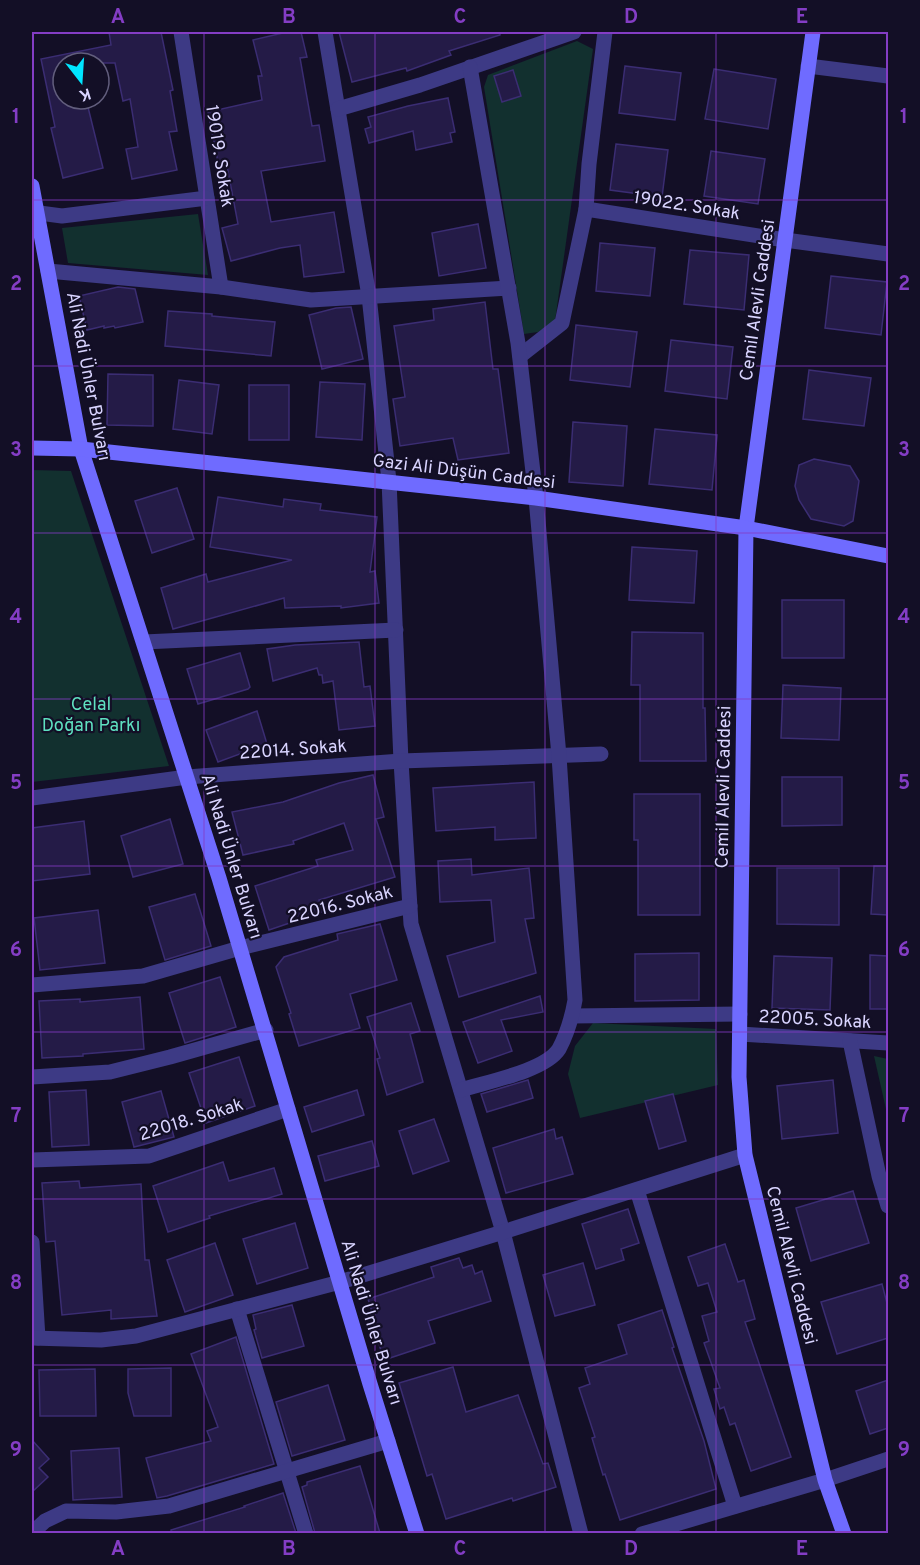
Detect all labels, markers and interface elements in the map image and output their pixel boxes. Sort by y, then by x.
text: A [111,5,125,31]
text: B [282,5,296,31]
text: C [454,5,466,31]
text: D [624,5,638,31]
text: E [796,5,808,31]
north arrow [51,51,111,111]
text: K [76,82,93,105]
street label: 19019. Sokak [199,103,238,209]
text: 1 [12,105,20,131]
text: 1 [900,105,908,131]
street label: 19022. Sokak [632,187,742,226]
street label: Cemil Alevli Caddesi [736,218,781,382]
text: 2 [10,272,22,298]
text: 2 [898,272,910,298]
street label: Ali Nadi Ünler Bulvarı [60,289,117,463]
text: 3 [10,438,22,464]
text: 3 [898,438,910,464]
street label: Gazi Ali Düşün Caddesi [371,450,557,495]
text: 4 [10,605,22,631]
text: 4 [898,605,910,631]
park label: Celal Doğan Parkı [42,694,140,738]
street label: Cemil Alevli Caddesi [712,705,737,869]
street label: 22014. Sokak [238,735,348,766]
street label: Ali Nadi Ünler Bulvarı [194,770,269,942]
text: 5 [10,771,22,797]
text: 5 [898,771,910,797]
street label: 22016. Sokak [285,881,396,930]
text: 6 [10,938,22,964]
text: 6 [898,938,910,964]
street label: 22005. Sokak [758,1006,872,1035]
street label: 22018. Sokak [136,1094,247,1147]
text: 7 [11,1104,21,1130]
text: 7 [899,1104,909,1130]
street label: Cemil Alevli Caddesi [760,1184,821,1347]
street label: Ali Nadi Ünler Bulvarı [334,1236,409,1408]
text: 8 [10,1271,22,1297]
text: 8 [898,1271,910,1297]
text: 9 [10,1438,22,1464]
text: 9 [898,1438,910,1464]
text: A [111,1537,125,1563]
text: B [282,1537,296,1563]
text: C [454,1537,466,1563]
text: D [624,1537,638,1563]
text: E [796,1537,808,1563]

